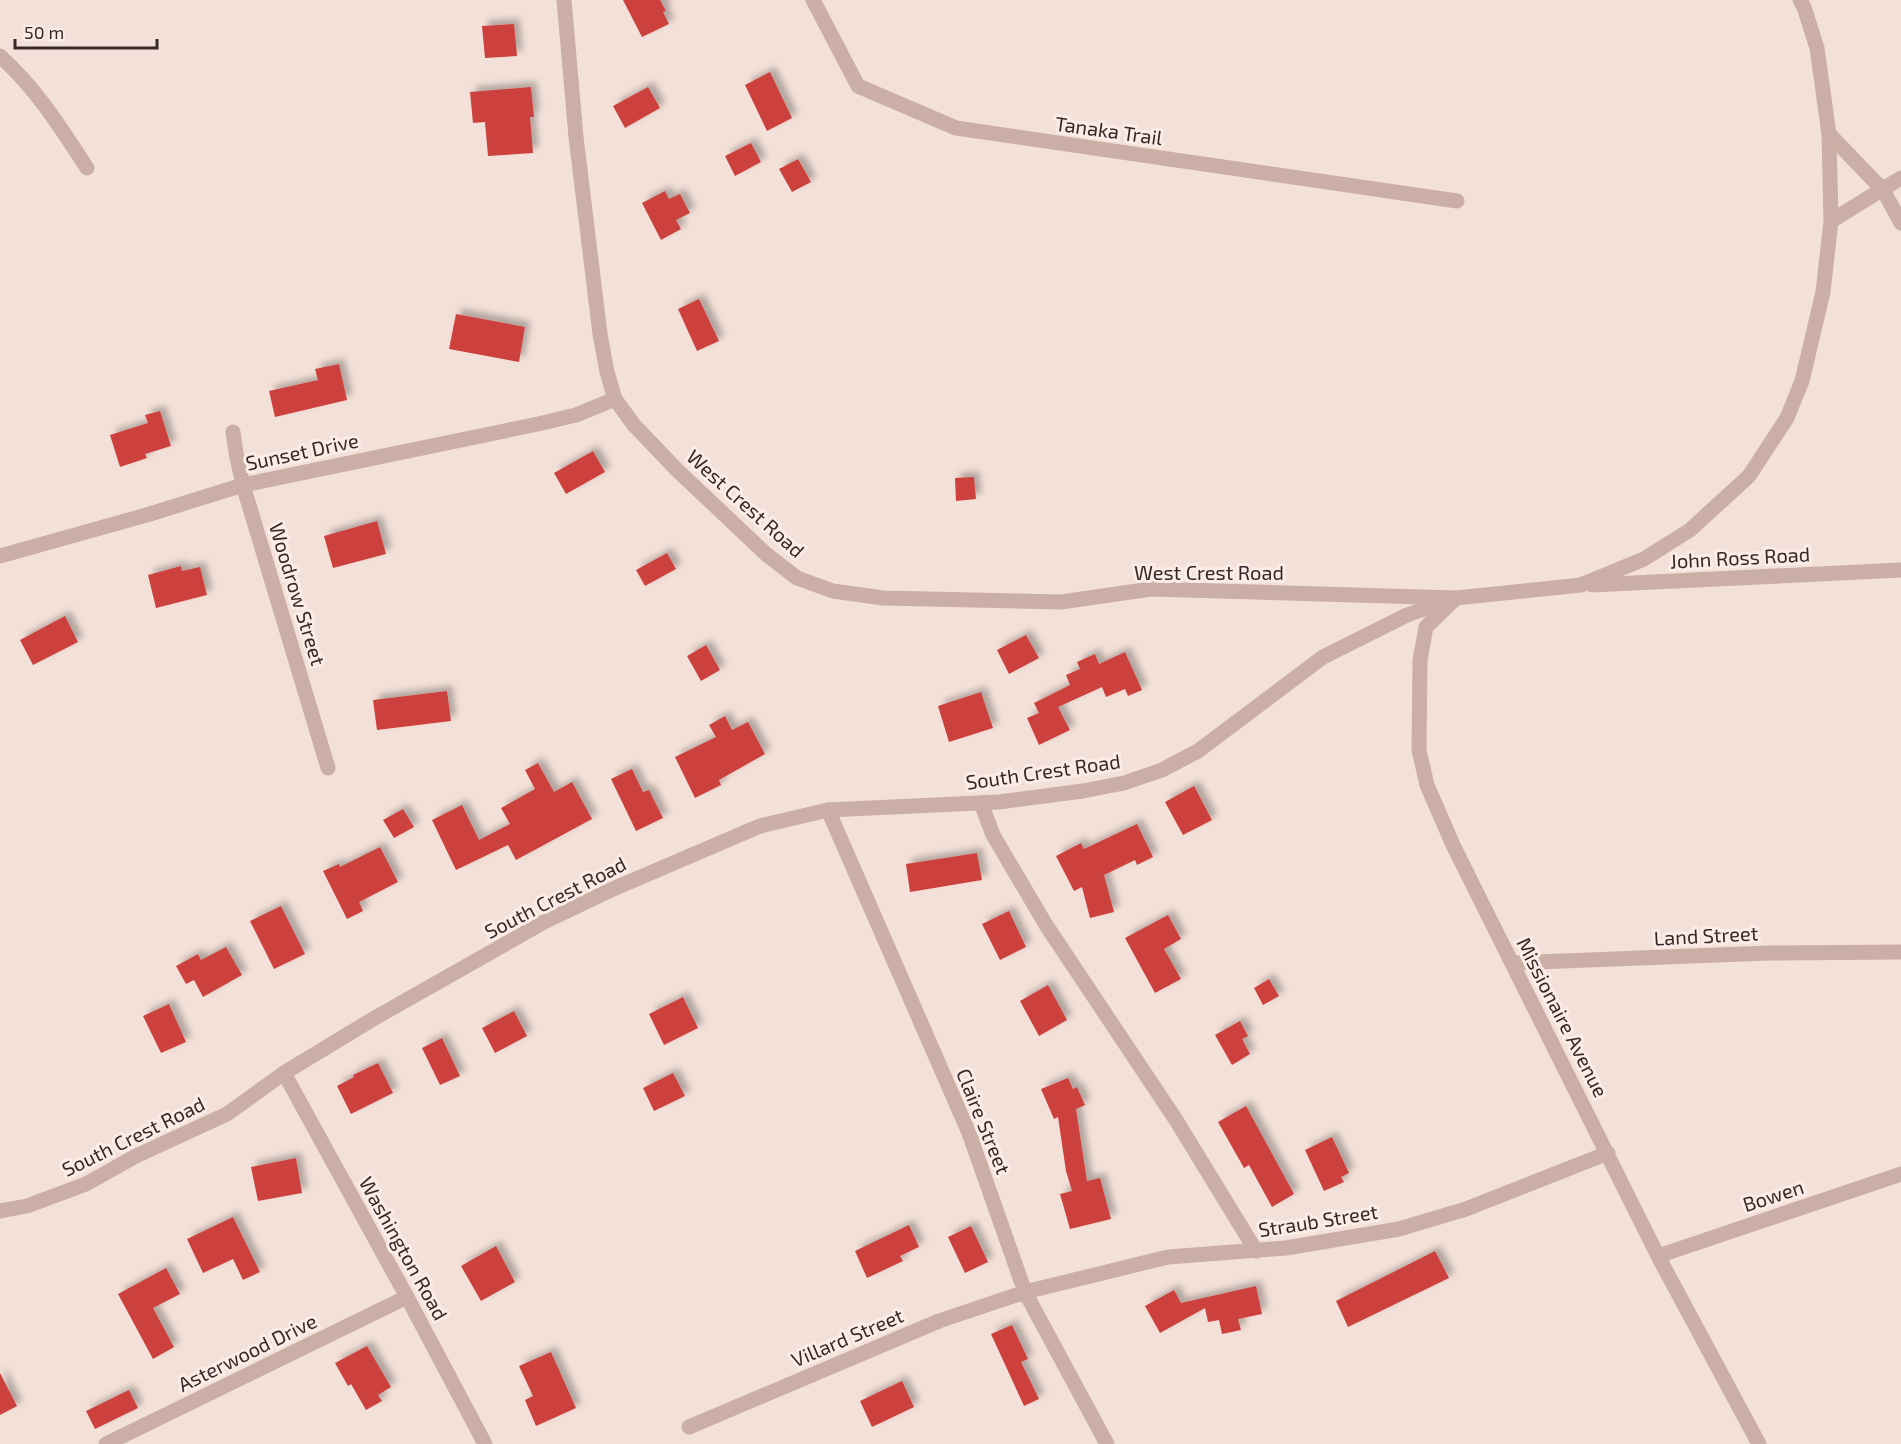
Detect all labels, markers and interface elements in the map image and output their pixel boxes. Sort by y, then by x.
scale bar [15,12,158,50]
text: 50 m [24,21,64,43]
street label: Tanaka Trail [1054,111,1164,149]
street label: Sunset Drive [243,427,361,475]
street label: West Crest Road [682,444,810,562]
street label: Woodrow Street [265,520,331,669]
street label: John Ross Road [1669,541,1811,573]
street label: West Crest Road [1134,560,1284,584]
street label: South Crest Road [964,748,1122,794]
street label: South Crest Road [480,851,630,943]
street label: Land Street [1653,920,1759,950]
street label: Missionaire Avenue [1512,933,1614,1101]
street label: Claire Street [952,1065,1016,1178]
street label: South Crest Road [58,1091,208,1181]
street label: Washington Road [355,1172,453,1324]
street label: Bowen [1740,1174,1806,1216]
street label: Straub Street [1257,1199,1380,1241]
street label: Villard Street [787,1302,907,1371]
street label: Asterwood Drive [174,1308,320,1396]

